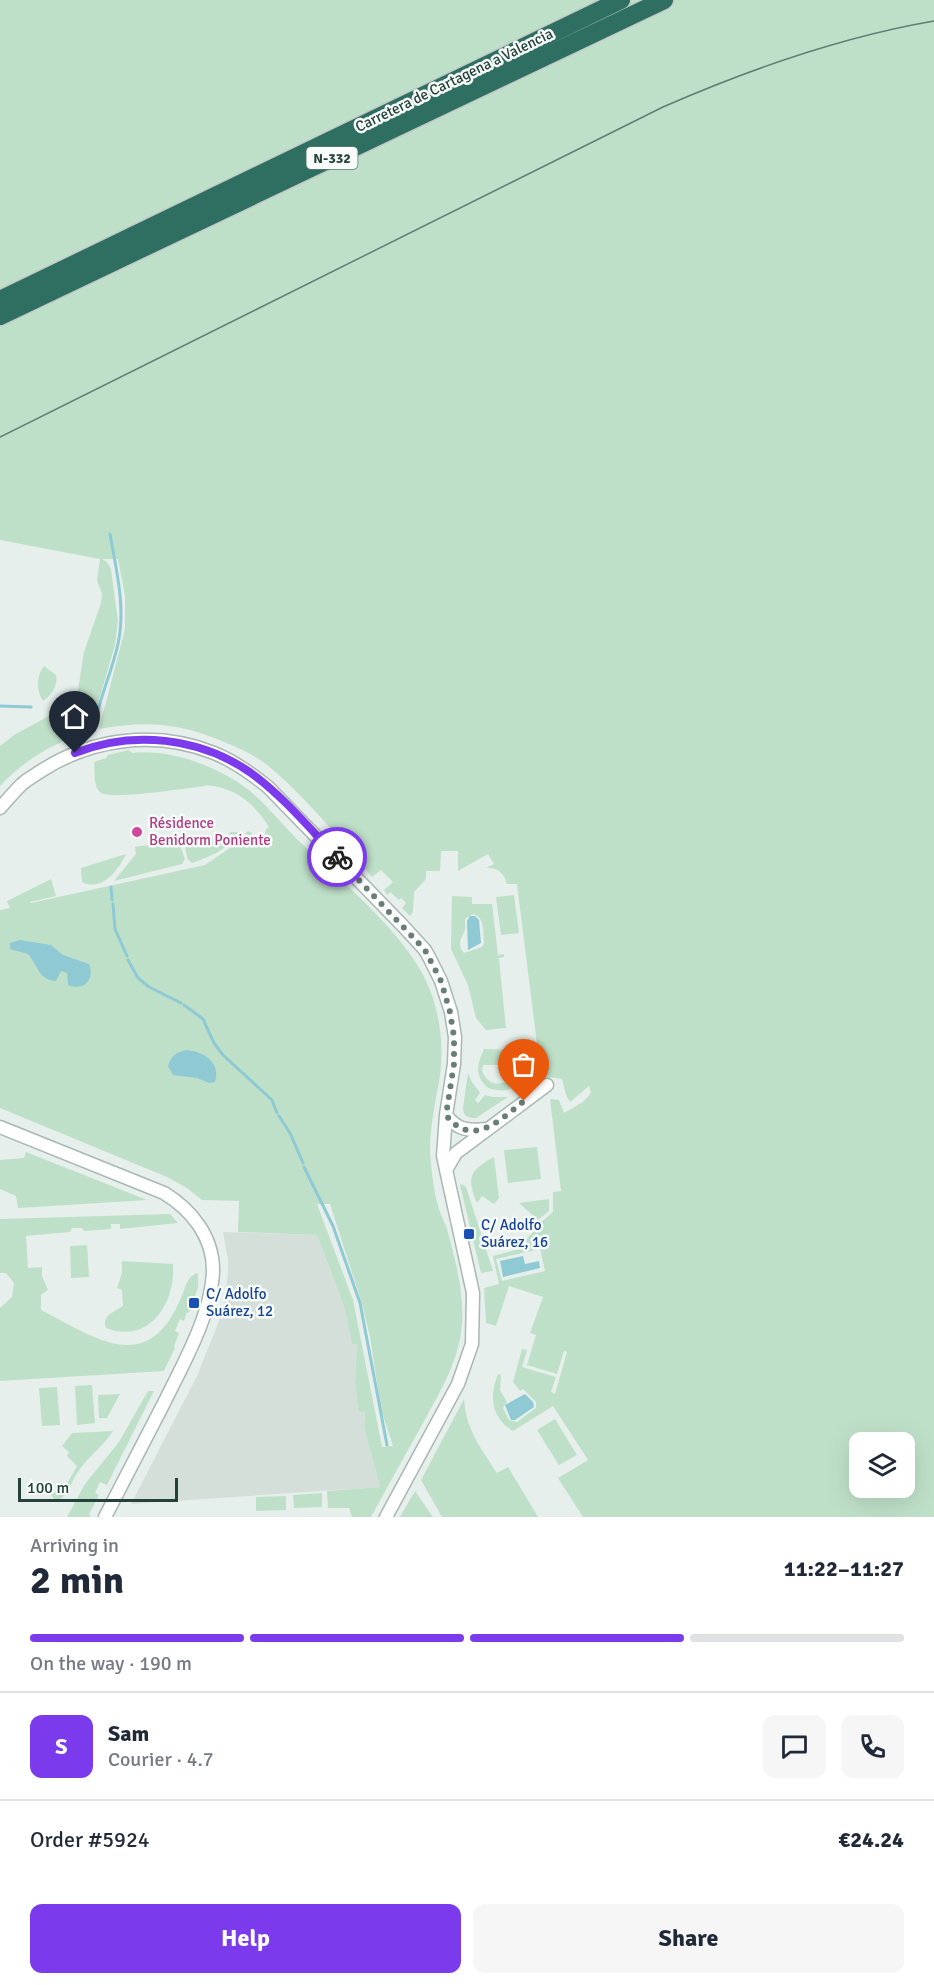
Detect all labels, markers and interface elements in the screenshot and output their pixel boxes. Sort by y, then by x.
street label: Carretera de Cartagena a Valencia [352,24,556,136]
road number: N-332 [306,147,358,169]
pin [49,691,100,753]
icon: home [58,700,91,733]
place label: Résidence Benidorm Poniente [149,814,271,849]
marker: Résidence Benidorm Poniente [130,825,144,839]
courier [307,827,367,887]
icon: bike [321,841,354,874]
pin [498,1039,549,1101]
icon: bag [507,1048,540,1081]
place label: C/ Adolfo Suárez, 16 [481,1216,548,1251]
marker: C/ Adolfo Suárez, 16 [462,1227,476,1241]
place label: C/ Adolfo Suárez, 12 [206,1285,273,1320]
marker: C/ Adolfo Suárez, 12 [187,1296,201,1310]
map controls [849,1432,915,1498]
button: layers [849,1432,915,1498]
scale bar [18,1475,178,1502]
text: 100 m [27,1478,69,1498]
text: Arriving in [30,1533,119,1558]
text: 11:22–11:27 [784,1555,904,1582]
text: 2 min [30,1556,124,1604]
text: On the way · 190 m [30,1651,192,1676]
button: chat [763,1715,826,1778]
button: phone [841,1715,904,1778]
text: Sam [108,1720,149,1747]
text: S [55,1733,68,1760]
text: Courier · 4.7 [108,1747,214,1772]
text: Order #5924 [30,1826,150,1853]
text: €24.24 [838,1826,904,1853]
button: Help [30,1904,461,1973]
button: Share [473,1904,904,1973]

